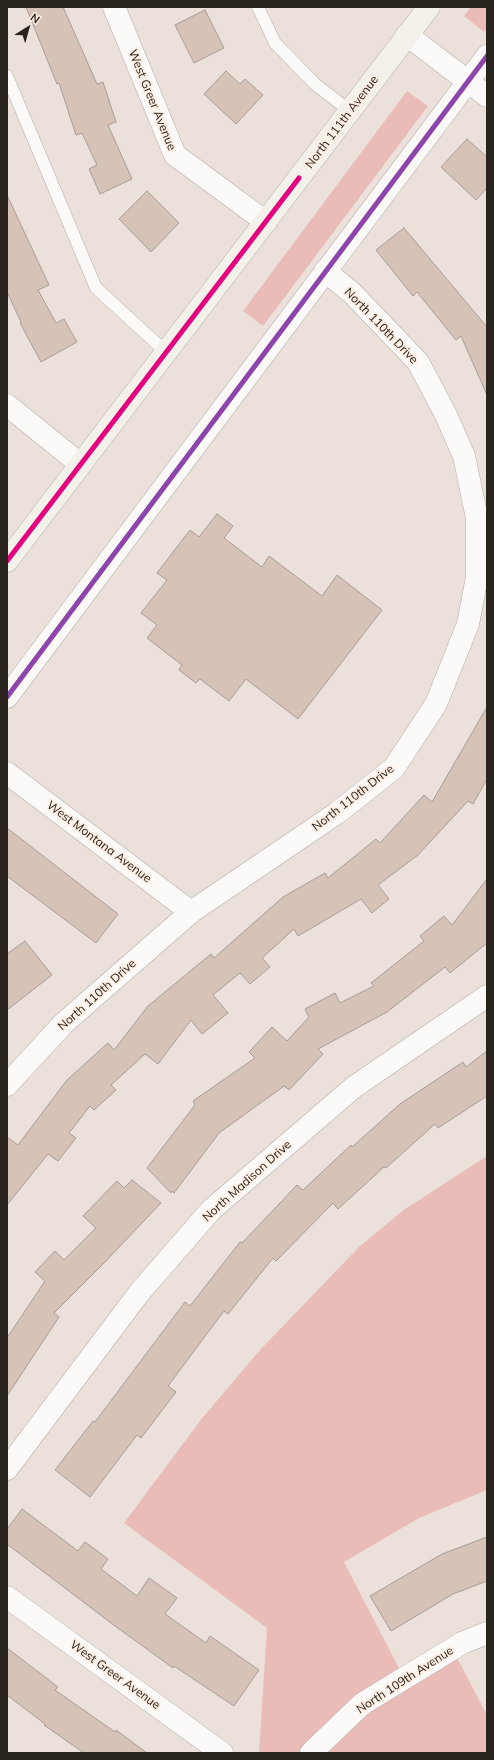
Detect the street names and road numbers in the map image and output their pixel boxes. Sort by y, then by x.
street label: West Greer Avenue [125,47,179,153]
street label: North 111th Avenue [302,73,382,171]
street label: North 110th Drive [341,285,421,367]
street label: North 110th Drive [309,762,397,834]
street label: West Montana Avenue [44,798,154,886]
street label: North 110th Drive [55,956,139,1034]
street label: North Madison Drive [200,1137,294,1225]
street label: West Greer Avenue [67,1637,163,1713]
street label: North 109th Avenue [354,1643,456,1717]

